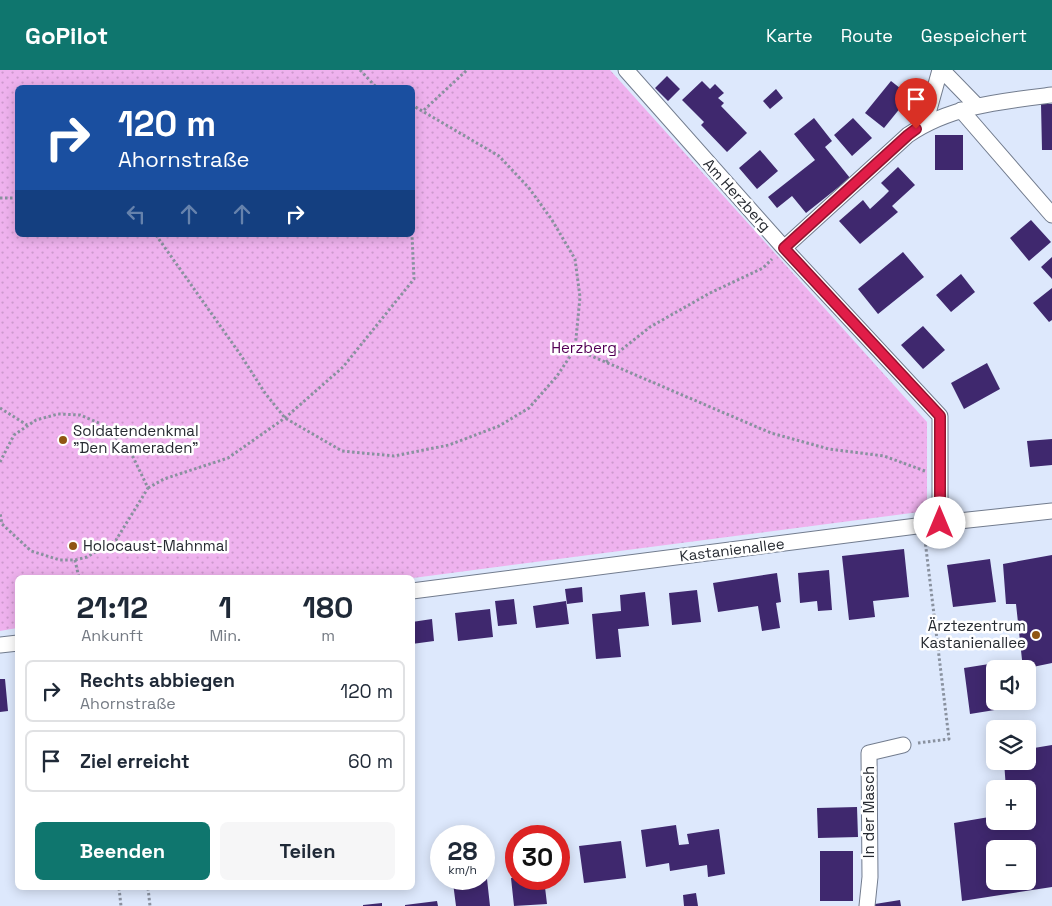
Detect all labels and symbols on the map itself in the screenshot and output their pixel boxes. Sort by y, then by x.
pin [895,78,937,129]
street label: Am Herzberg [700,154,775,235]
park label: Herzberg [551,338,617,357]
place label: Soldatendenkmal "Den Kameraden" [73,421,199,457]
marker: Soldatendenkmal "Den Kameraden" [57,434,69,446]
position arrow [913,496,965,548]
street label: Kastanienallee [678,534,786,565]
place label: Holocaust-Mahnmal [83,536,228,555]
marker: Holocaust-Mahnmal [67,540,79,552]
place label: Ärztezentrum Kastanienallee [920,616,1026,652]
marker: Ärztezentrum Kastanienallee [1030,629,1042,641]
street label: In der Masch [859,766,878,858]
speed limit sign: 30 [505,825,570,890]

